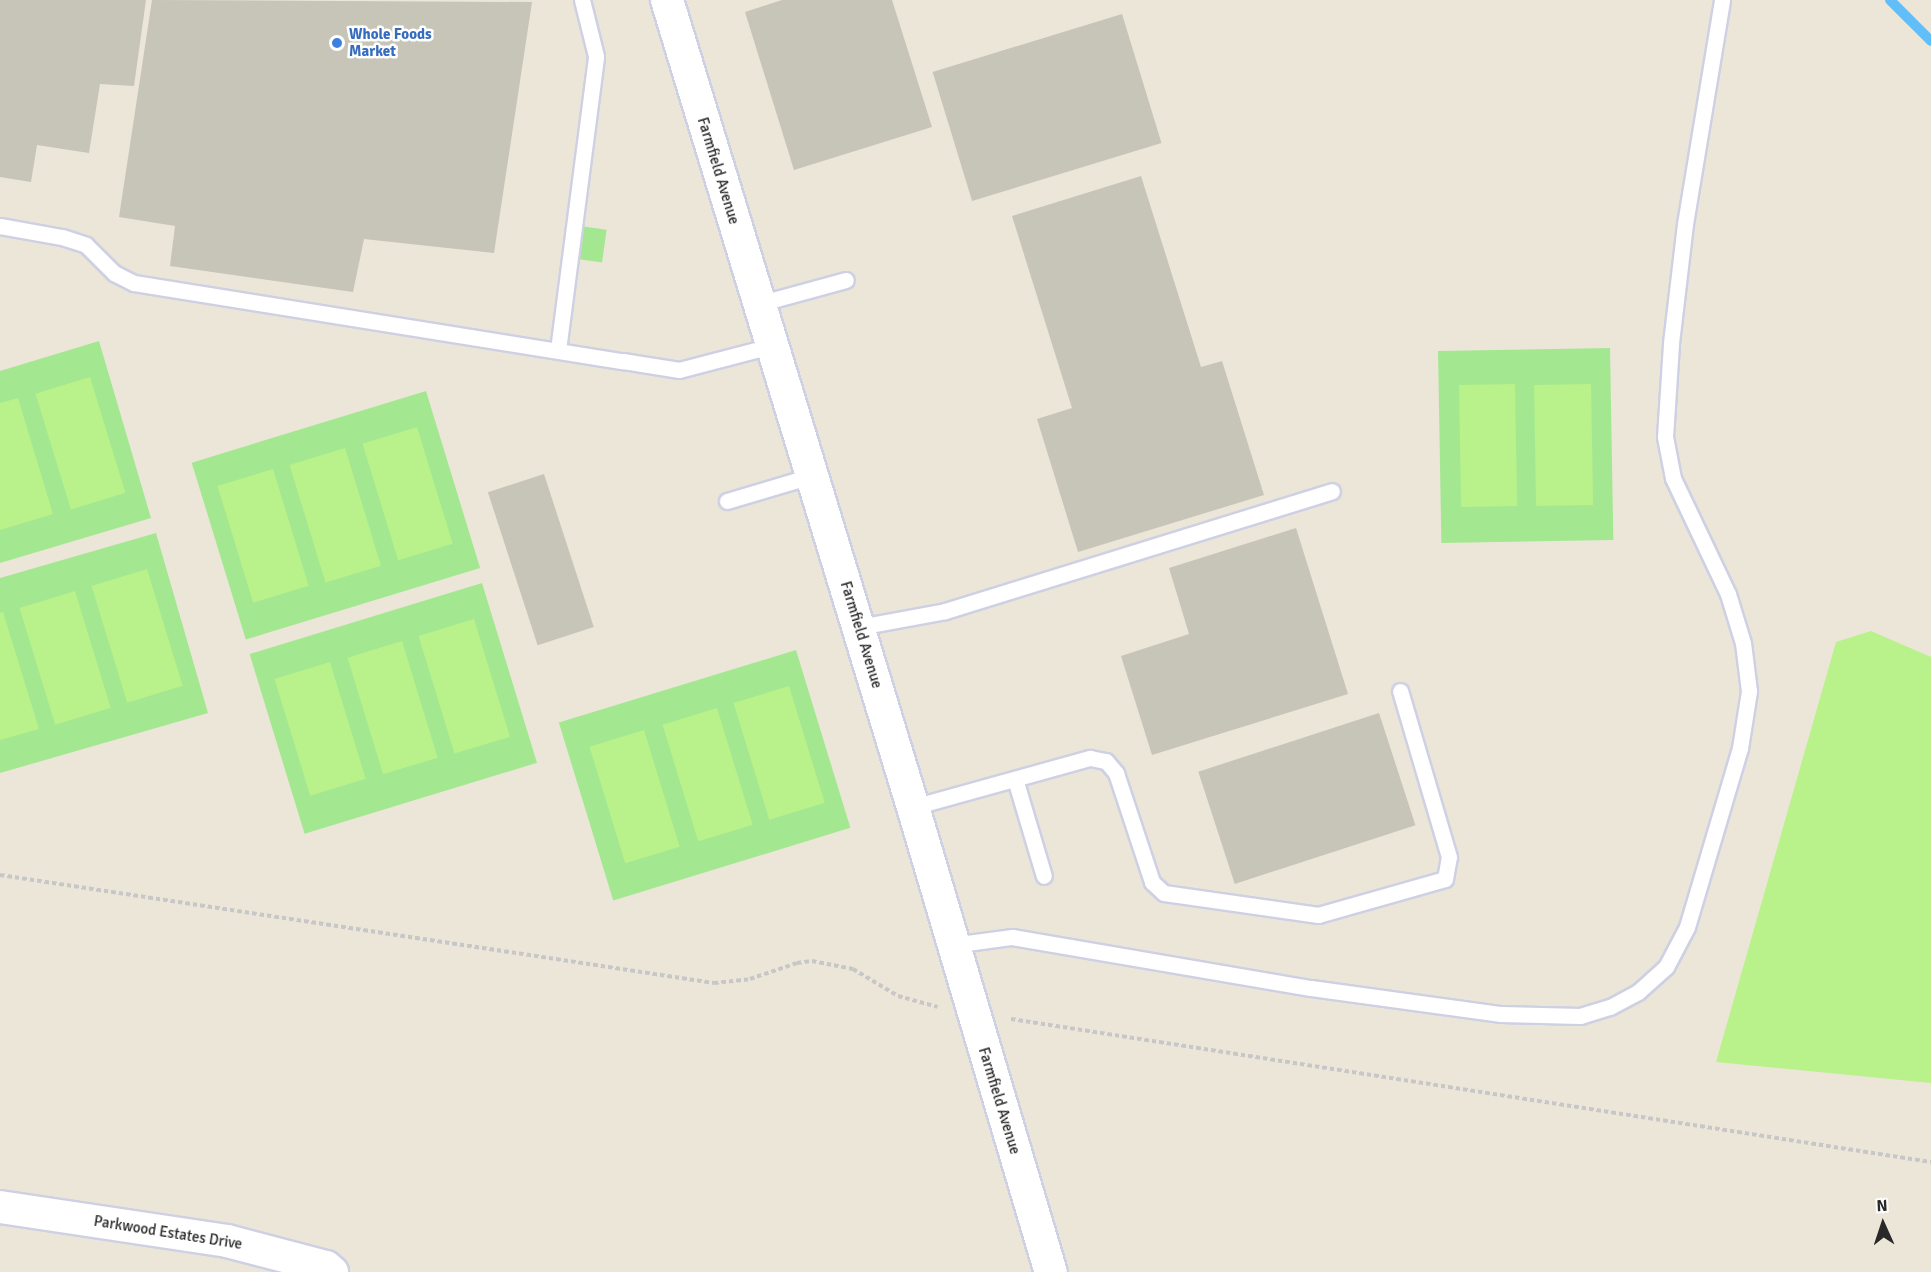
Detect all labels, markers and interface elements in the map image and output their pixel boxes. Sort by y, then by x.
place label: Whole Foods Market [349,25,432,60]
marker: Whole Foods Market [330,36,344,50]
street label: Farmfield Avenue [693,115,743,227]
street label: Farmfield Avenue [836,579,886,691]
street label: Farmfield Avenue [974,1045,1024,1157]
north arrow [1853,1194,1913,1254]
text: N [1876,1196,1888,1216]
street label: Parkwood Estates Drive [92,1212,244,1254]

